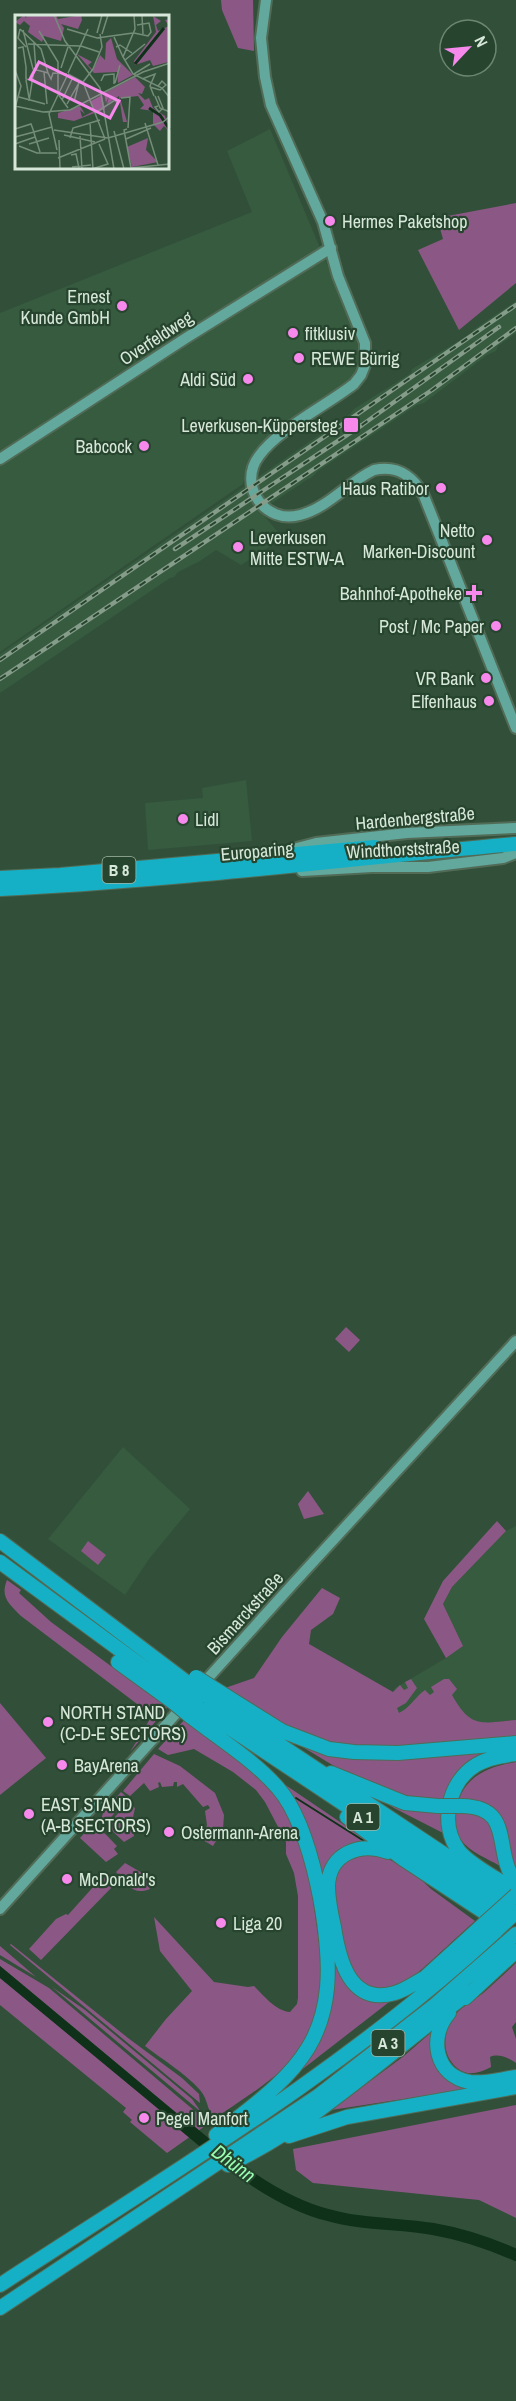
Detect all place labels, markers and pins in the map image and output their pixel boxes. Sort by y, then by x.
place label: Hermes Paketshop [342,209,468,234]
marker: Hermes Paketshop [323,214,337,228]
place label: Ernest Kunde GmbH [21,284,110,330]
marker: Ernest Kunde GmbH [115,299,129,313]
place label: fitklusiv [305,321,356,346]
marker: fitklusiv [286,326,300,340]
place label: REWE Bürrig [311,346,400,371]
marker: REWE Bürrig [292,351,306,365]
place label: Aldi Süd [179,367,236,392]
marker: Aldi Süd [241,372,255,386]
place label: Leverkusen-Küppersteg [181,413,339,438]
marker: Leverkusen-Küppersteg [342,416,360,434]
place label: Babcock [75,434,133,459]
marker: Babcock [137,439,151,453]
place label: Haus Ratibor [342,476,429,501]
marker: Haus Ratibor [434,481,448,495]
place label: Netto Marken-Discount [363,518,475,564]
place label: Leverkusen Mitte ESTW-A [250,525,344,571]
marker: Netto Marken-Discount [480,533,494,547]
marker: Leverkusen Mitte ESTW-A [231,540,245,554]
place label: Bahnhof-Apotheke [340,581,462,606]
marker: Bahnhof-Apotheke [467,586,481,600]
place label: Post / Mc Paper [379,614,484,639]
marker: Post / Mc Paper [489,619,503,633]
place label: VR Bank [416,666,475,691]
marker: VR Bank [479,671,493,685]
place label: Elfenhaus [411,689,477,714]
marker: Elfenhaus [482,694,496,708]
place label: Lidl [195,807,219,832]
marker: Lidl [176,812,190,826]
place label: NORTH STAND (C-D-E SECTORS) [60,1700,186,1746]
marker: NORTH STAND (C-D-E SECTORS) [41,1715,55,1729]
place label: BayArena [74,1753,139,1778]
marker: BayArena [55,1758,69,1772]
place label: EAST STAND (A-B SECTORS) [41,1792,151,1838]
marker: EAST STAND (A-B SECTORS) [22,1807,36,1821]
place label: Ostermann-Arena [181,1820,298,1845]
marker: Ostermann-Arena [162,1825,176,1839]
place label: McDonald's [79,1867,156,1892]
marker: McDonald's [60,1872,74,1886]
place label: Liga 20 [233,1911,282,1936]
marker: Liga 20 [214,1916,228,1930]
place label: Pegel Manfort [156,2106,248,2131]
marker: Pegel Manfort [137,2111,151,2125]

